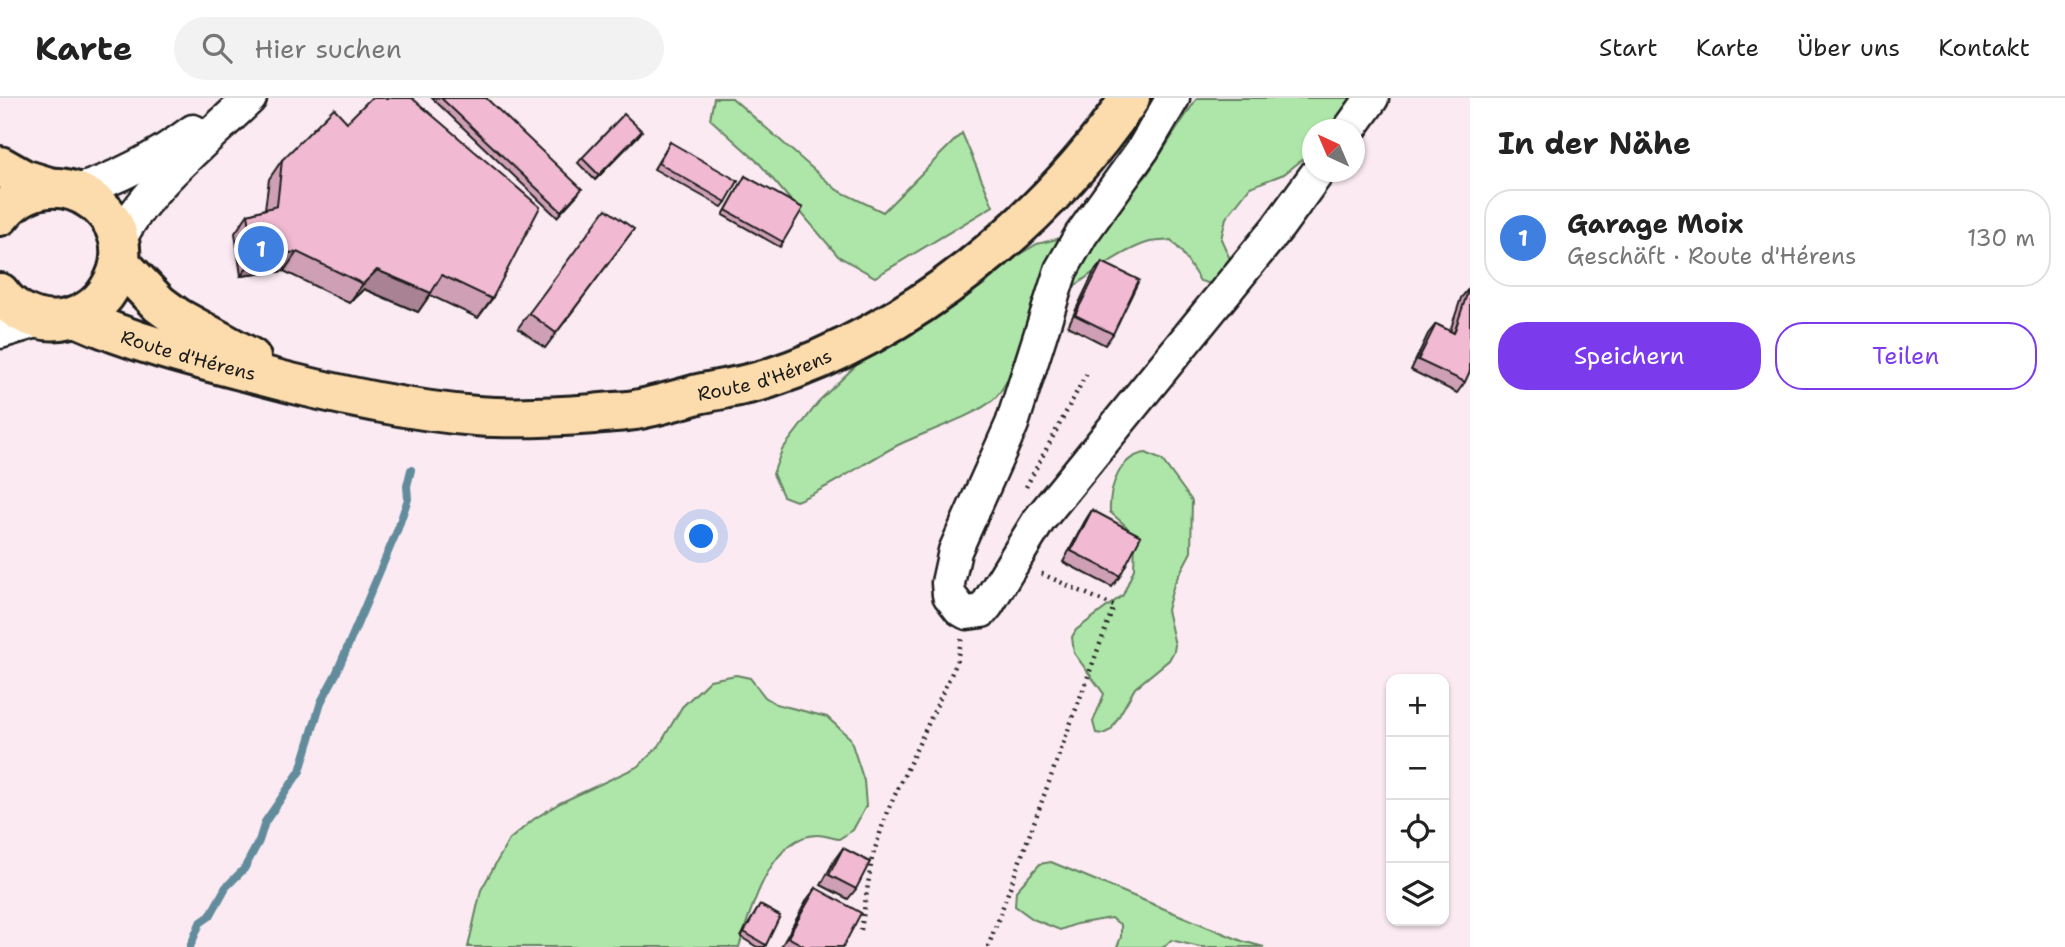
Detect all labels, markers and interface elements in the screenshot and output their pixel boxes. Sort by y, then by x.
search box [174,17,664,80]
text: Karte [35,26,132,71]
icon: search [198,29,236,67]
text: Hier suchen [254,31,402,66]
text: Start [1599,32,1658,64]
text: Karte [1696,32,1759,64]
text: Über uns [1797,32,1900,64]
text: Kontakt [1938,32,2030,64]
north arrow [1302,119,1365,182]
text: In der Nähe [1498,123,1691,164]
text: Garage Moix [1567,206,1743,241]
pin: 1 [238,223,284,275]
text: 1 [1518,223,1528,253]
text: 130 m [1967,223,2035,253]
text: Geschäft · Route d'Hérens [1567,241,1856,271]
button: Speichern [1498,322,1761,390]
button: Teilen [1775,322,2037,390]
street label: Route d'Hérens [118,324,259,386]
street label: Route d'Hérens [695,343,836,406]
your location [684,519,718,553]
map controls [1386,674,1449,926]
button: + [1386,674,1449,737]
button: − [1386,737,1449,800]
button: locate [1386,800,1449,863]
button: layers [1386,863,1449,926]

